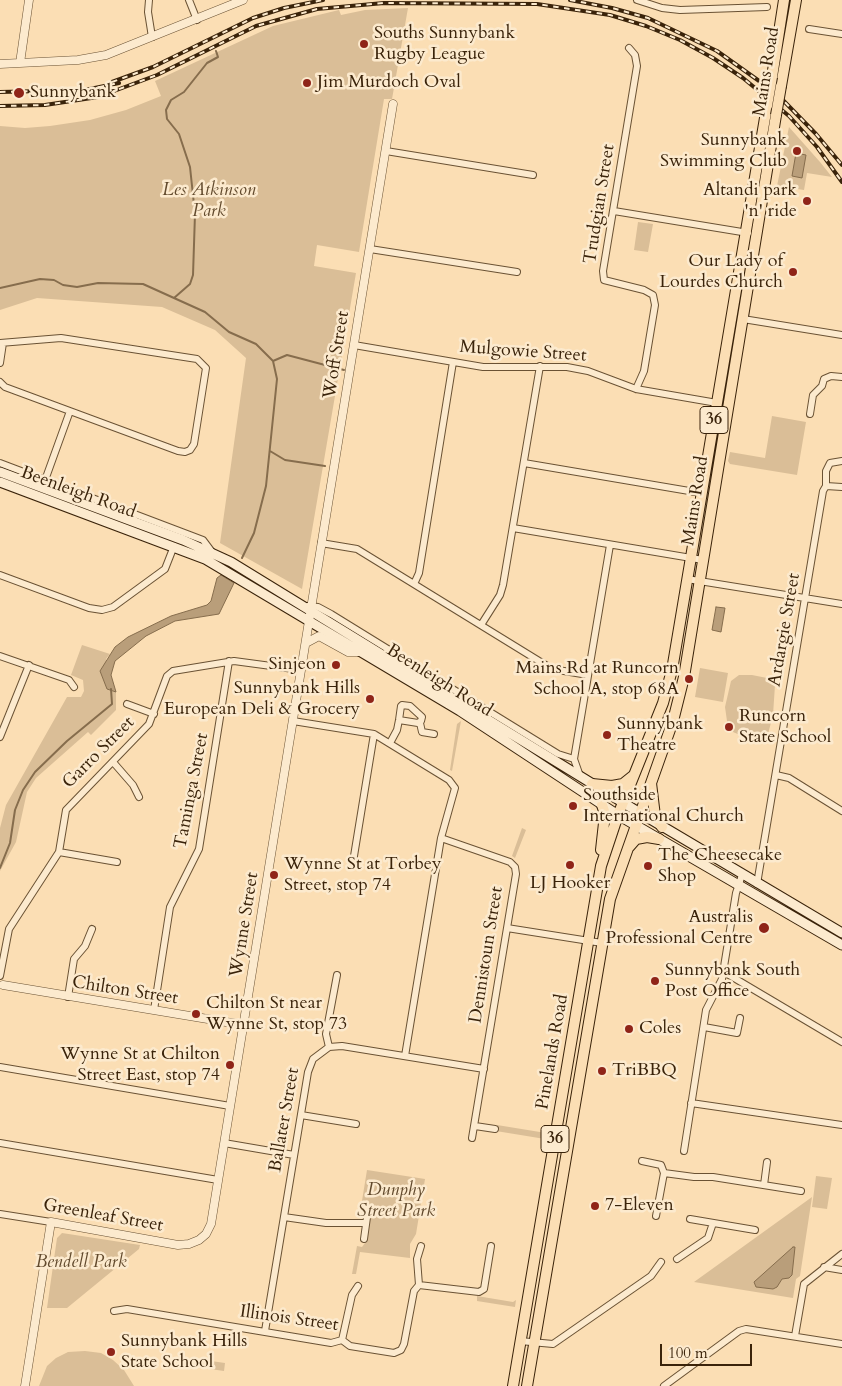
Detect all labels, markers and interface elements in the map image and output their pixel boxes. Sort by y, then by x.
place label: Souths Sunnybank Rugby League [374,23,515,66]
street label: Mains Road [749,26,785,118]
marker: Souths Sunnybank Rugby League [358,38,370,50]
place label: Jim Murdoch Oval [317,72,461,94]
marker: Jim Murdoch Oval [301,77,313,89]
place label: Sunnybank [30,82,116,104]
marker: Sunnybank [12,86,26,100]
place label: Sunnybank Swimming Club [660,130,787,172]
street label: Trudgian Street [580,143,620,265]
marker: Sunnybank Swimming Club [791,145,803,157]
park label: Les Atkinson Park [162,180,256,222]
place label: Altandi park 'n' ride [703,180,797,222]
marker: Altandi park 'n' ride [801,195,813,207]
place label: Our Lady of Lourdes Church [659,251,783,294]
marker: Our Lady of Lourdes Church [787,266,799,278]
street label: Woff Street [319,310,355,400]
street label: Mulgowie Street [459,337,587,367]
road number: 36 [700,406,728,434]
street label: Mains Road [678,455,714,547]
street label: Beenleigh Road [17,462,139,524]
street label: Ardargie Street [764,572,806,688]
street label: Beenleigh Road [382,640,496,722]
place label: Sinjeon [268,654,326,676]
place label: Mains Rd at Runcorn School A, stop 68A [516,658,679,701]
marker: Sinjeon [330,659,342,671]
marker: Mains Rd at Runcorn School A, stop 68A [683,673,695,685]
place label: Sunnybank Hills European Deli & Grocery [164,678,360,721]
marker: Sunnybank Hills European Deli & Grocery [364,693,376,705]
place label: Runcorn State School [739,706,831,749]
street label: Garro Street [58,712,140,794]
place label: Sunnybank Theatre [617,714,703,756]
marker: Runcorn State School [723,721,735,733]
marker: Sunnybank Theatre [601,729,613,741]
street label: Taminga Street [170,731,214,851]
place label: Southside International Church [583,785,744,828]
marker: Southside International Church [567,800,579,812]
place label: The Cheesecake Shop [658,845,782,888]
place label: Wynne St at Torbey Street, stop 74 [284,854,442,896]
marker: LJ Hooker [564,859,576,871]
marker: The Cheesecake Shop [642,860,654,872]
marker: Wynne St at Torbey Street, stop 74 [268,869,280,881]
street label: Wynne Street [226,871,264,979]
place label: LJ Hooker [530,873,610,895]
street label: Dennistoun Street [466,885,508,1025]
place label: Australis Professional Centre [606,907,753,950]
marker: Australis Professional Centre [757,921,771,935]
place label: Sunnybank South Post Office [665,960,800,1002]
street label: Chilton Street [70,972,180,1010]
marker: Sunnybank South Post Office [649,975,661,987]
place label: Chilton St near Wynne St, stop 73 [206,993,347,1036]
street label: Pinelands Road [532,993,574,1111]
marker: Chilton St near Wynne St, stop 73 [190,1008,202,1020]
place label: Coles [639,1018,681,1040]
marker: Coles [623,1023,635,1035]
place label: Wynne St at Chilton Street East, stop 74 [60,1044,220,1086]
marker: Wynne St at Chilton Street East, stop 74 [224,1059,236,1071]
place label: TriBBQ [612,1060,677,1082]
marker: TriBBQ [596,1065,608,1077]
street label: Ballater Street [265,1066,305,1174]
road number: 36 [541,1126,569,1152]
park label: Dunphy Street Park [357,1180,435,1222]
street label: Greenleaf Street [41,1195,165,1237]
place label: 7-Eleven [605,1195,674,1217]
marker: 7-Eleven [589,1200,601,1212]
park label: Bendell Park [35,1252,127,1274]
street label: Illinois Street [238,1301,340,1337]
place label: Sunnybank Hills State School [121,1331,247,1374]
scale bar [662,1334,754,1366]
text: 100 m [668,1343,708,1363]
marker: Sunnybank Hills State School [105,1346,117,1358]

